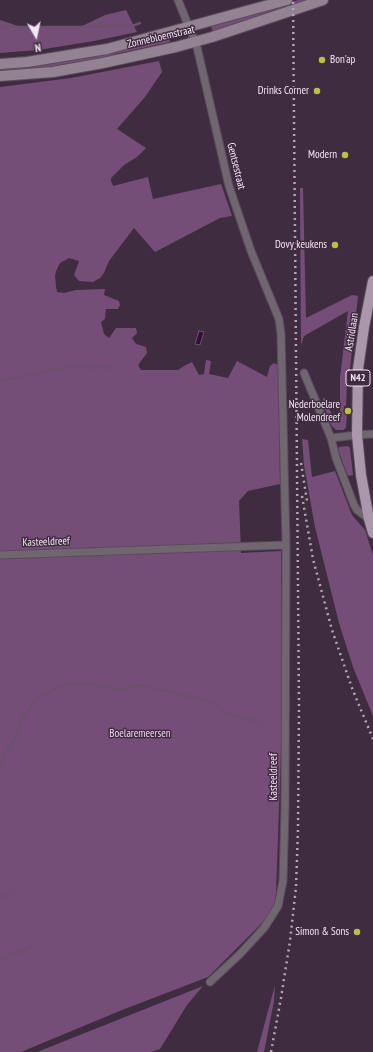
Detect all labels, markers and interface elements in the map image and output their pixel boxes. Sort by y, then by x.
north arrow [16,16,56,56]
street label: Zonnebloemstraat [126,23,196,51]
text: N [34,40,42,55]
place label: Bon'ap [330,53,355,67]
marker: Bon'ap [317,55,327,65]
place label: Drinks Corner [258,84,309,98]
marker: Drinks Corner [312,86,322,96]
street label: Gentsestraat [224,141,248,191]
place label: Modern [308,148,337,162]
marker: Modern [340,150,350,160]
place label: Dovy keukens [275,238,327,252]
marker: Dovy keukens [330,240,340,250]
street label: Astridlaan [342,312,362,352]
road number: N42 [346,370,370,386]
place label: Nederboelare Molendreef [289,398,340,424]
marker: Nederboelare Molendreef [343,406,353,416]
street label: Kasteeldreef [22,535,70,549]
park label: Boelaremeersen [109,727,171,741]
street label: Kasteeldreef [267,753,281,801]
place label: Simon & Sons [295,925,349,939]
marker: Simon & Sons [352,927,362,937]

